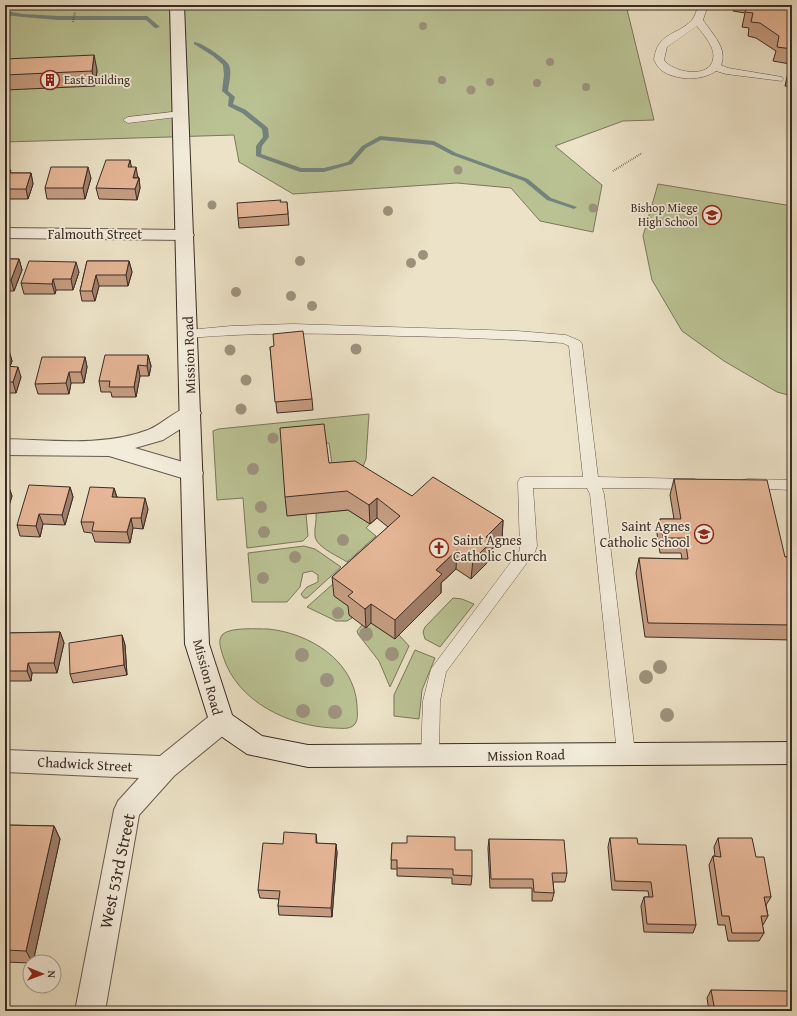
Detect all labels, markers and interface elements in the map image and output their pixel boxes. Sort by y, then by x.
building icon: East Building [39,69,61,91]
place label: East Building [64,71,130,88]
place label: Bishop Miege High School [631,199,699,230]
school or university icon: Bishop Miege High School [701,204,723,226]
street label: Falmouth Street [48,224,142,244]
street label: Mission Road [178,315,200,394]
place label: Saint Agnes Catholic School [600,516,690,552]
school or university icon: Saint Agnes Catholic School [693,523,715,545]
place label: Saint Agnes Catholic Church [453,530,547,566]
church icon: Saint Agnes Catholic Church [428,537,450,559]
street label: Mission Road [188,637,228,718]
street label: Mission Road [487,744,566,766]
street label: Chadwick Street [37,752,133,776]
street label: West 53rd Street [92,811,141,931]
north arrow [22,954,62,994]
text: N [44,970,60,979]

